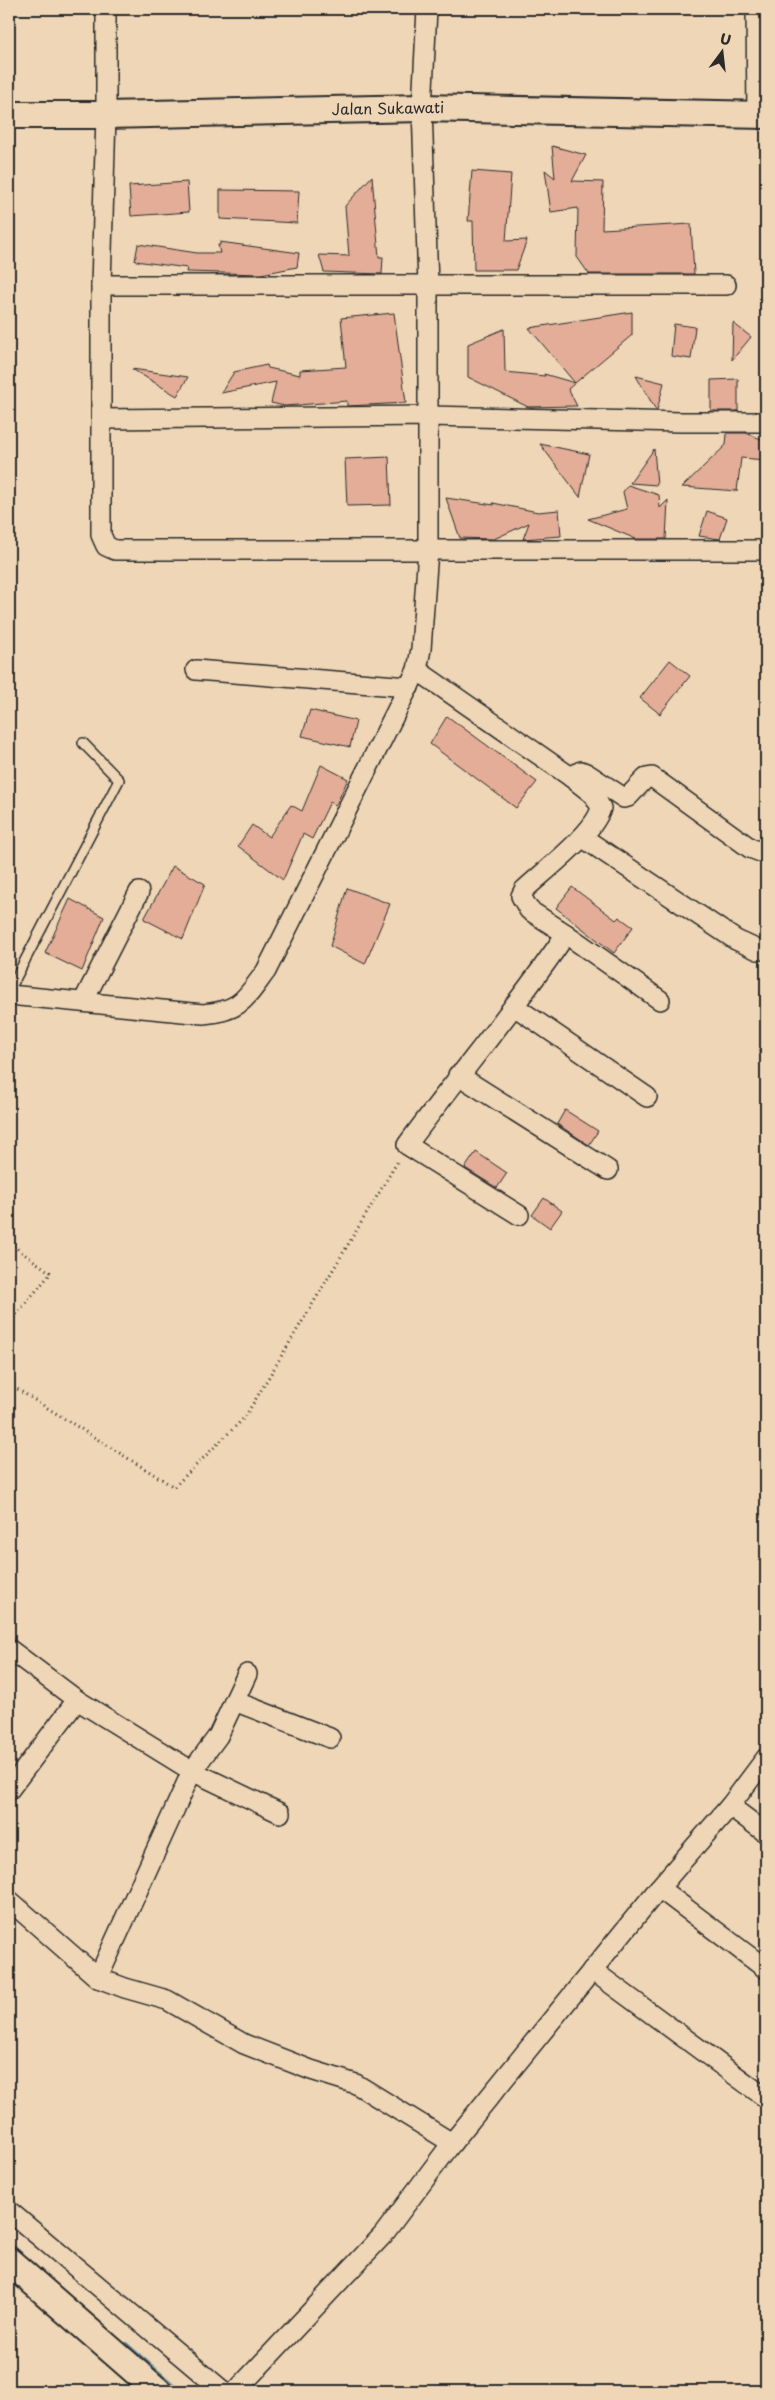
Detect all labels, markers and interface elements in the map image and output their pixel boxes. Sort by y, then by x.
text: U [718,27,733,50]
north arrow [698,28,748,78]
street label: Jalan Sukawati [331,95,445,120]

